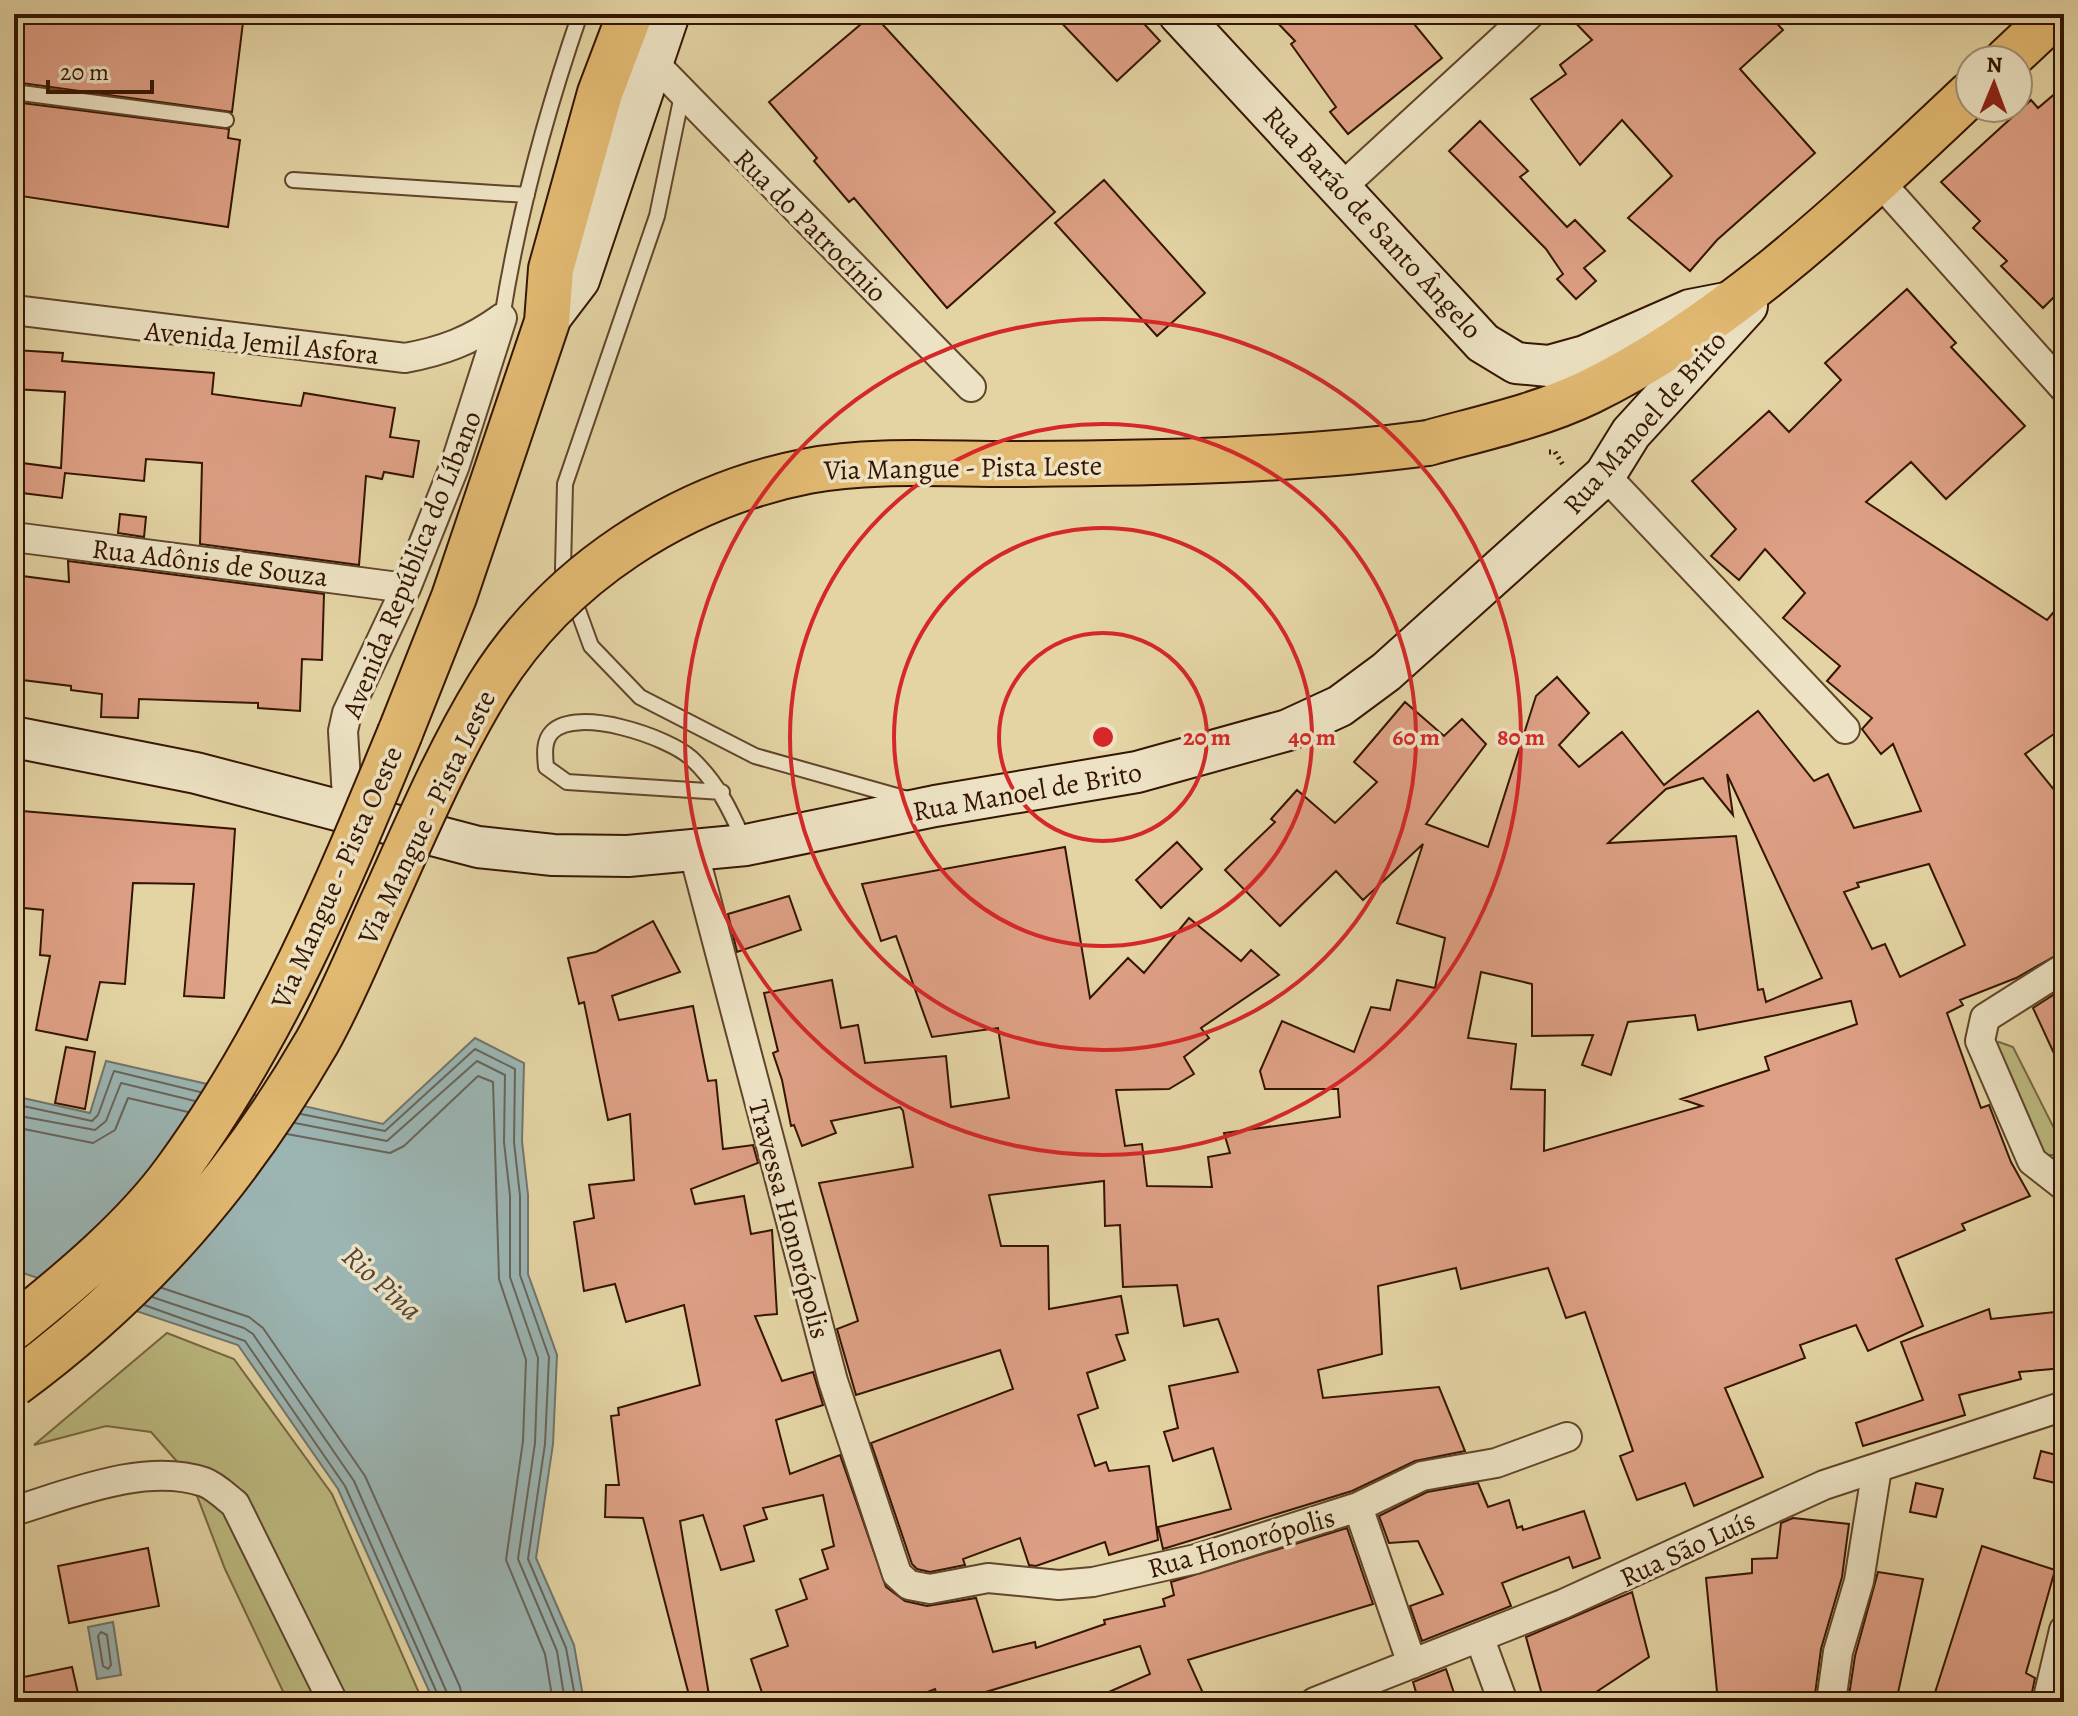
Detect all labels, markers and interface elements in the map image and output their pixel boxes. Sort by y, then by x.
scale bar [48,44,152,94]
north arrow [1954,44,2034,124]
text: N [1986,50,2003,80]
text: 20 m [60,56,109,88]
street label: Rua Barão de Santo Ângelo [1254,98,1490,347]
street label: Rua do Patrocínio [725,140,896,311]
street label: Avenida Jemil Asfora [142,312,381,374]
street label: Rua Manoel de Brito [1554,323,1735,523]
street label: Avenida República do Líbano [332,405,491,725]
street label: Via Mangue - Pista Leste [822,447,1103,489]
street label: Rua Adônis de Souza [90,530,330,596]
street label: Via Mangue - Pista Leste [348,684,505,952]
text: 20 m [1183,721,1231,753]
text: 40 m [1288,721,1336,753]
text: 60 m [1392,721,1440,753]
text: 80 m [1497,721,1545,753]
centre of rings [1089,723,1117,751]
street label: Via Mangue - Pista Oeste [261,740,412,1016]
street label: Rua Manoel de Brito [910,753,1145,831]
street label: Travessa Honorópolis [739,1096,839,1343]
water label: Rio Pina [333,1236,431,1330]
street label: Rua Honorópolis [1143,1498,1339,1588]
street label: Rua São Luís [1614,1501,1761,1597]

